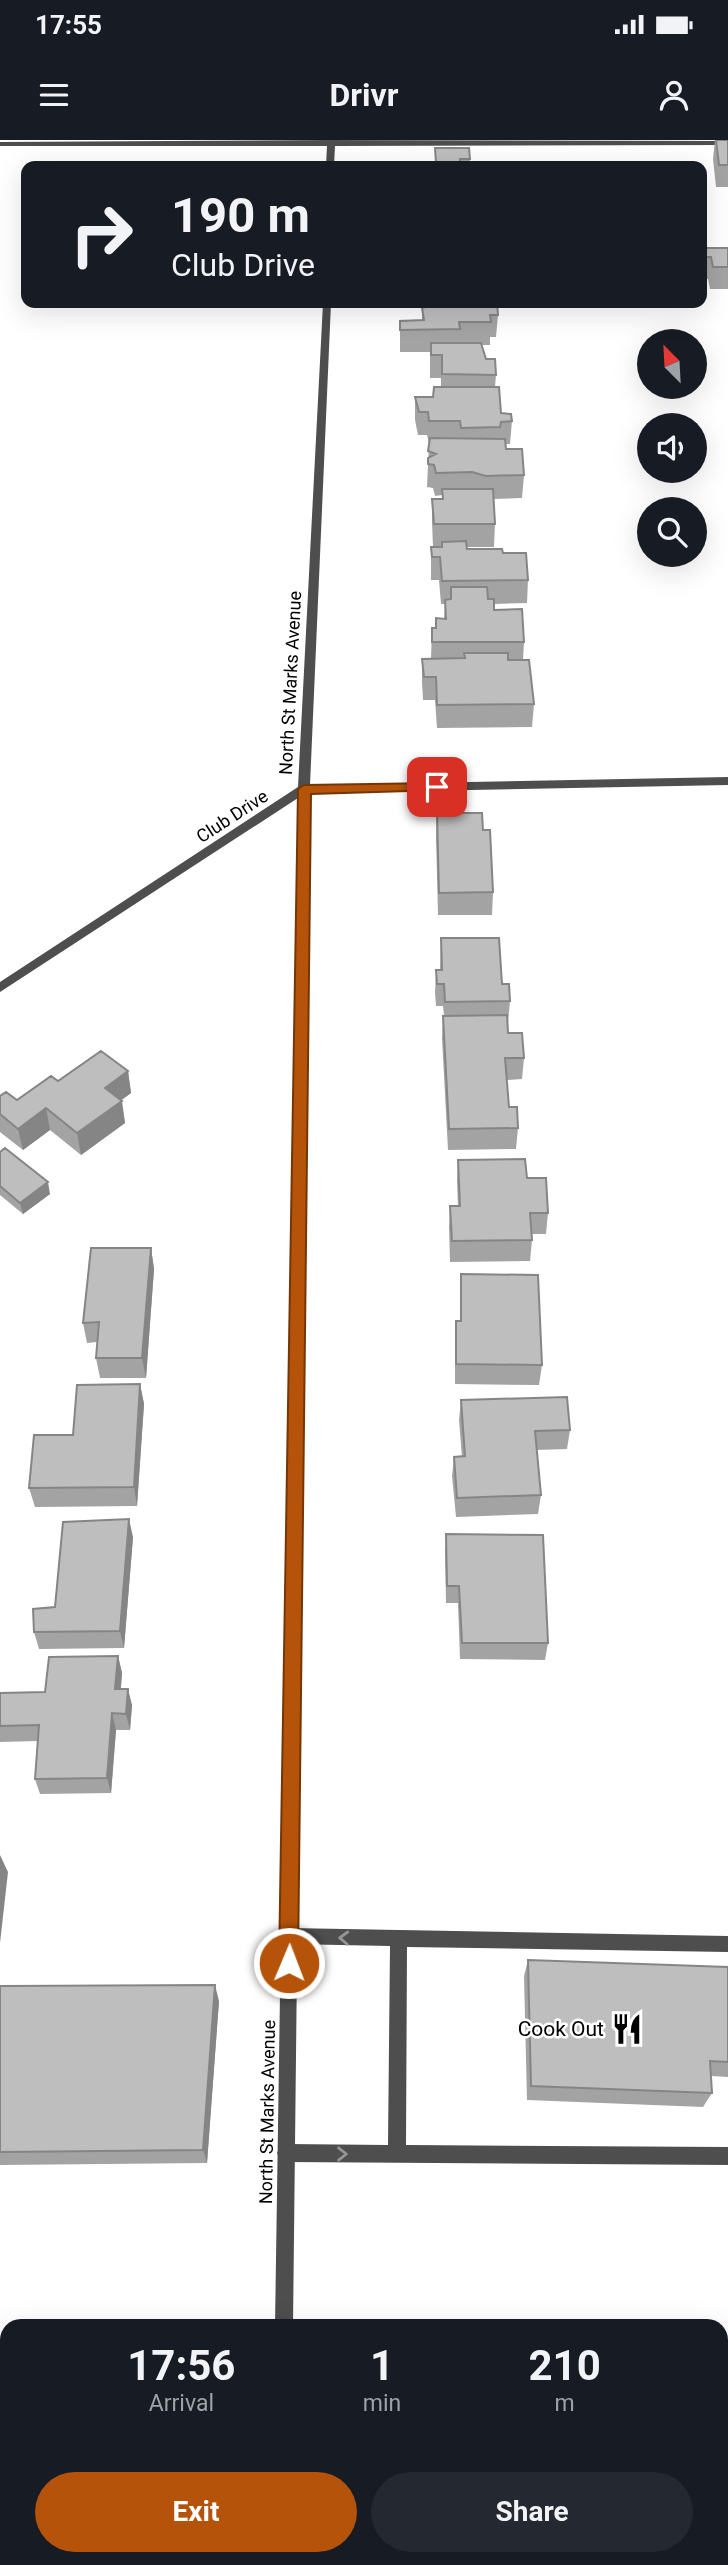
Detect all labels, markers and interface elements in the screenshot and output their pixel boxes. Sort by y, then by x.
text: 17:55 [35,10,102,40]
icon: menu [35,76,73,114]
text: Drivr [330,76,398,114]
icon: person [655,76,693,114]
text: 190 m [171,187,310,244]
icon: right [56,189,147,280]
text: Club Drive [171,246,315,284]
north arrow [637,329,707,399]
map controls [637,329,707,567]
button: sound [637,413,707,483]
button: search [637,497,707,567]
street label: North St Marks Avenue [275,590,305,776]
pin [407,757,467,817]
icon: arrive [418,768,456,806]
street label: Club Drive [192,785,272,847]
position arrow [252,1926,326,2000]
one-way arrow [338,1930,349,1945]
restaurant icon: Cook Out [610,2012,644,2046]
place label: Cook Out [518,2017,604,2041]
street label: North St Marks Avenue [255,2020,279,2204]
one-way arrow [337,2146,347,2162]
text: 17:56 [127,2341,235,2390]
text: 1 [370,2341,394,2390]
text: 210 [528,2341,601,2390]
text: Arrival [149,2390,214,2417]
text: min [363,2390,401,2417]
text: m [555,2390,575,2417]
button: Exit [35,2472,357,2552]
button: Share [371,2472,693,2552]

